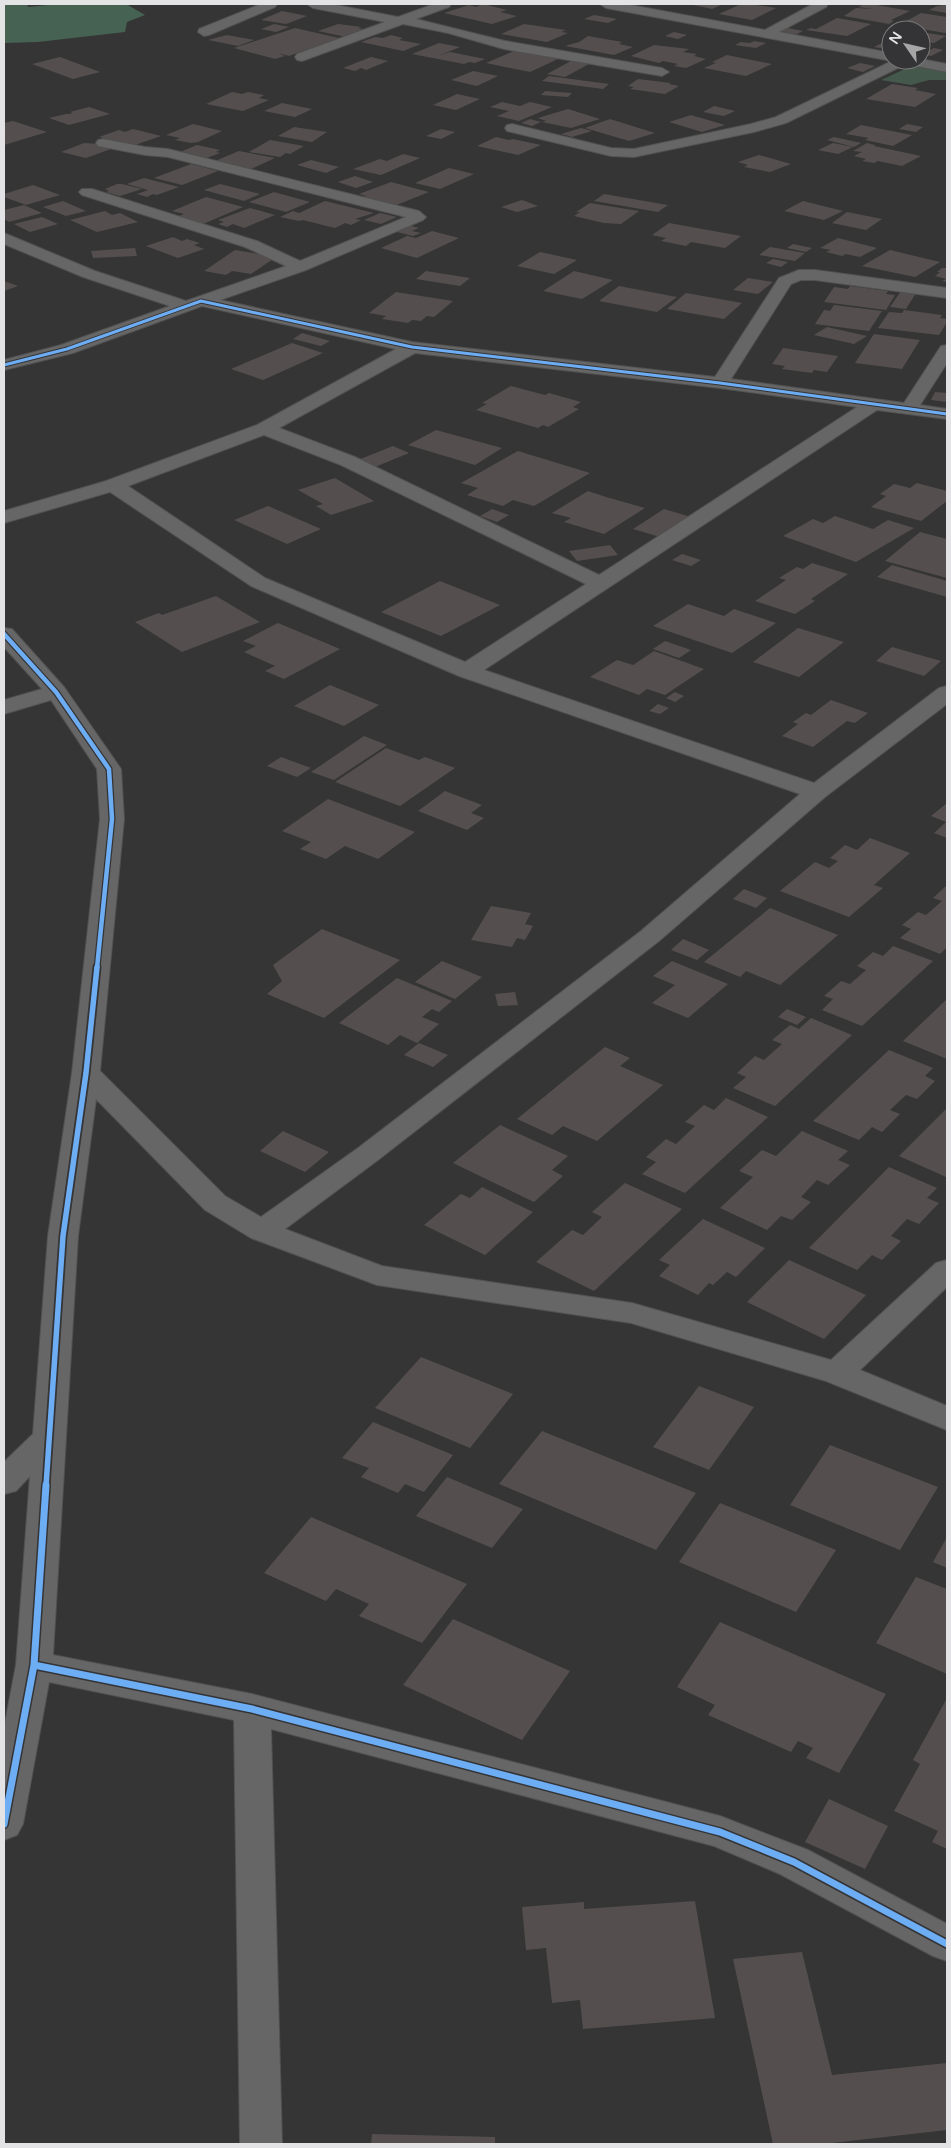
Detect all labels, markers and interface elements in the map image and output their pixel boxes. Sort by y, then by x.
north arrow [881,20,931,70]
text: N [885,29,906,47]

